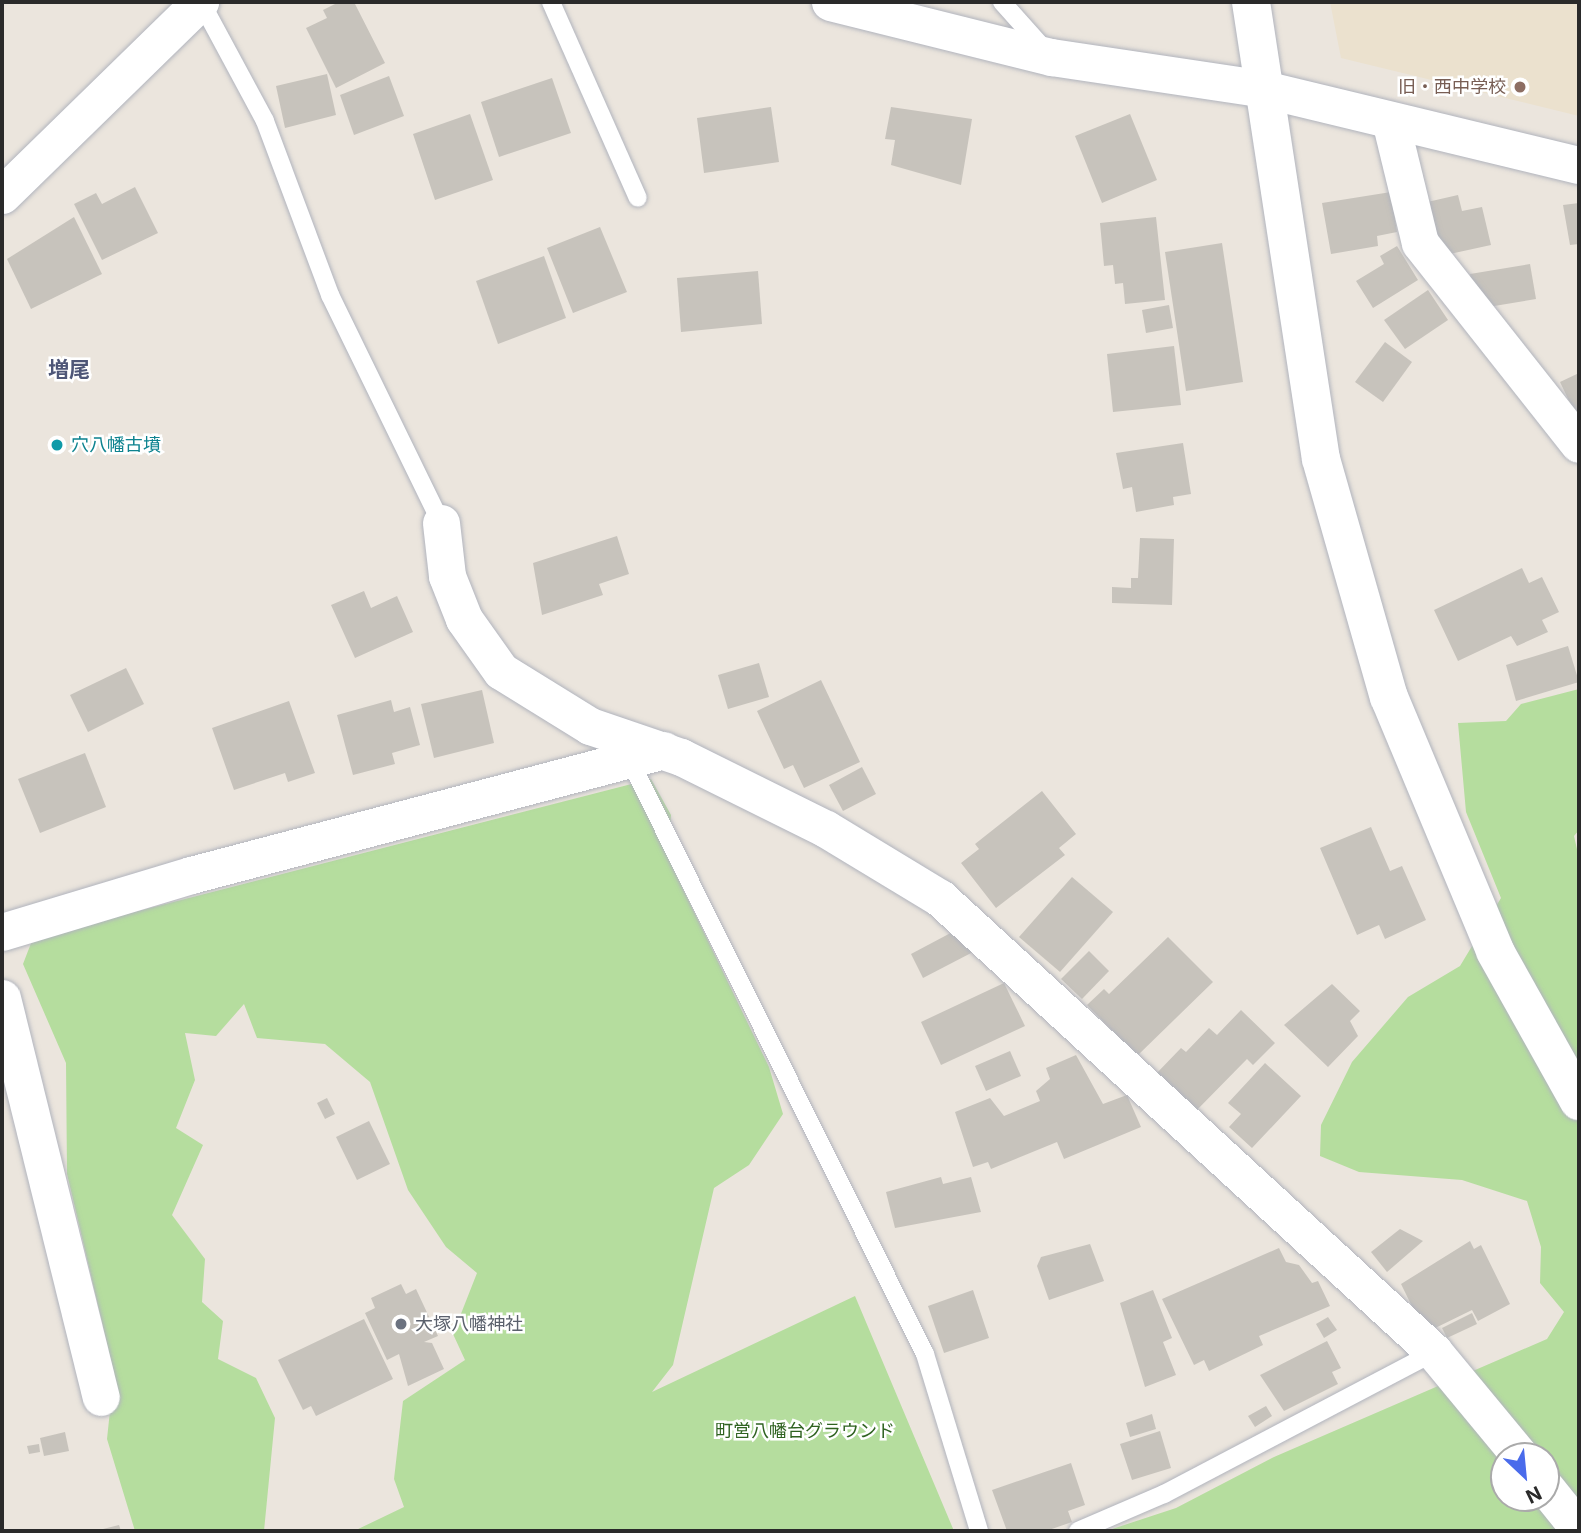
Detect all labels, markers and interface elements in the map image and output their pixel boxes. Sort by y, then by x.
place label: 旧・西中学校 [1398,76,1506,98]
marker: 旧・西中学校 [1512,79,1528,95]
district label: 増尾 [48,357,90,383]
place label: 穴八幡古墳 [71,434,161,456]
marker: 穴八幡古墳 [49,437,65,453]
place label: 大塚八幡神社 [415,1313,523,1335]
marker: 大塚八幡神社 [393,1316,409,1332]
park label: 町営八幡台グラウンド [715,1420,895,1442]
north arrow [1490,1442,1560,1512]
text: N [1522,1481,1545,1508]

